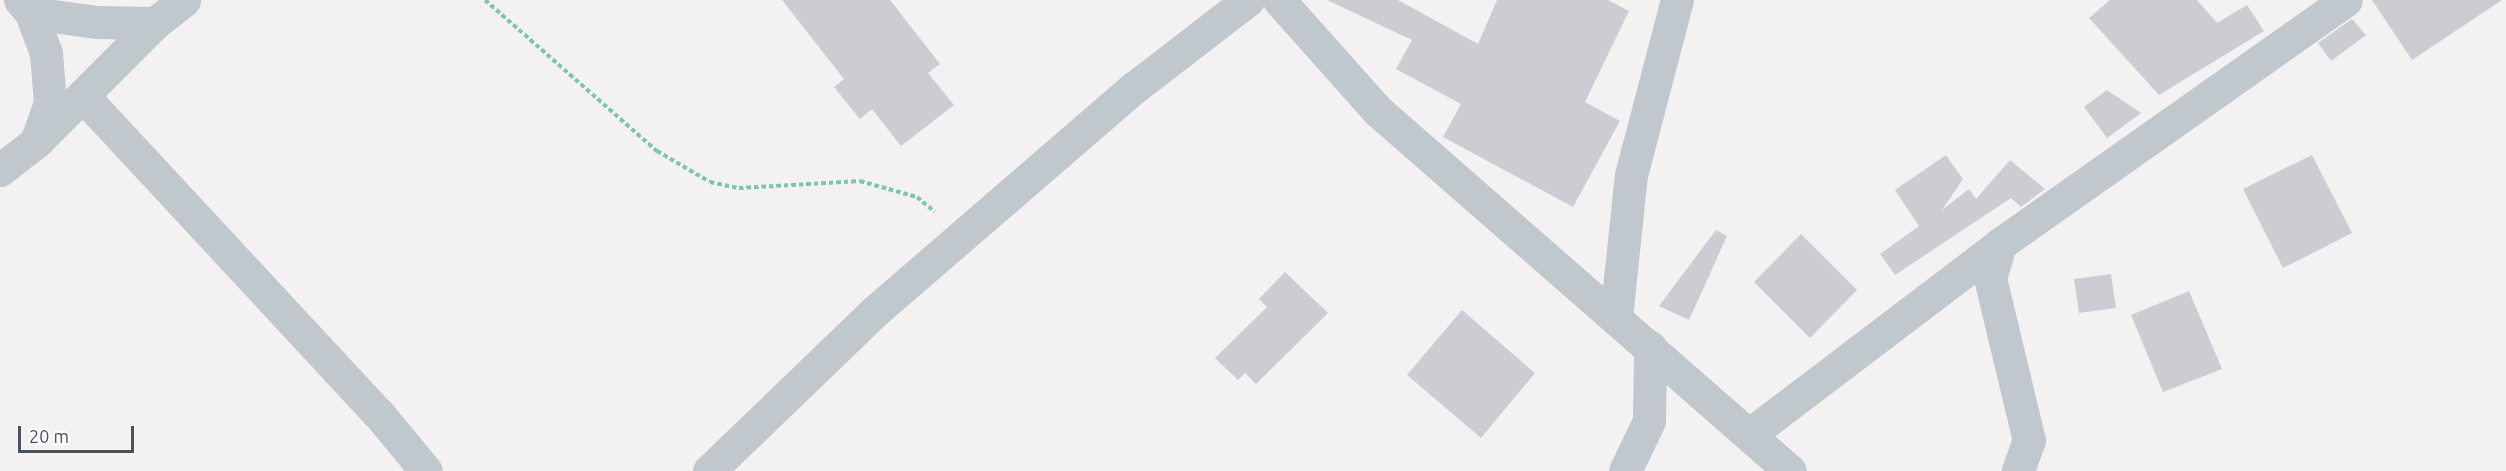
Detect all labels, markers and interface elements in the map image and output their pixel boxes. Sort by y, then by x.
scale bar [21,414,136,452]
text: 20 m [29,426,69,446]

